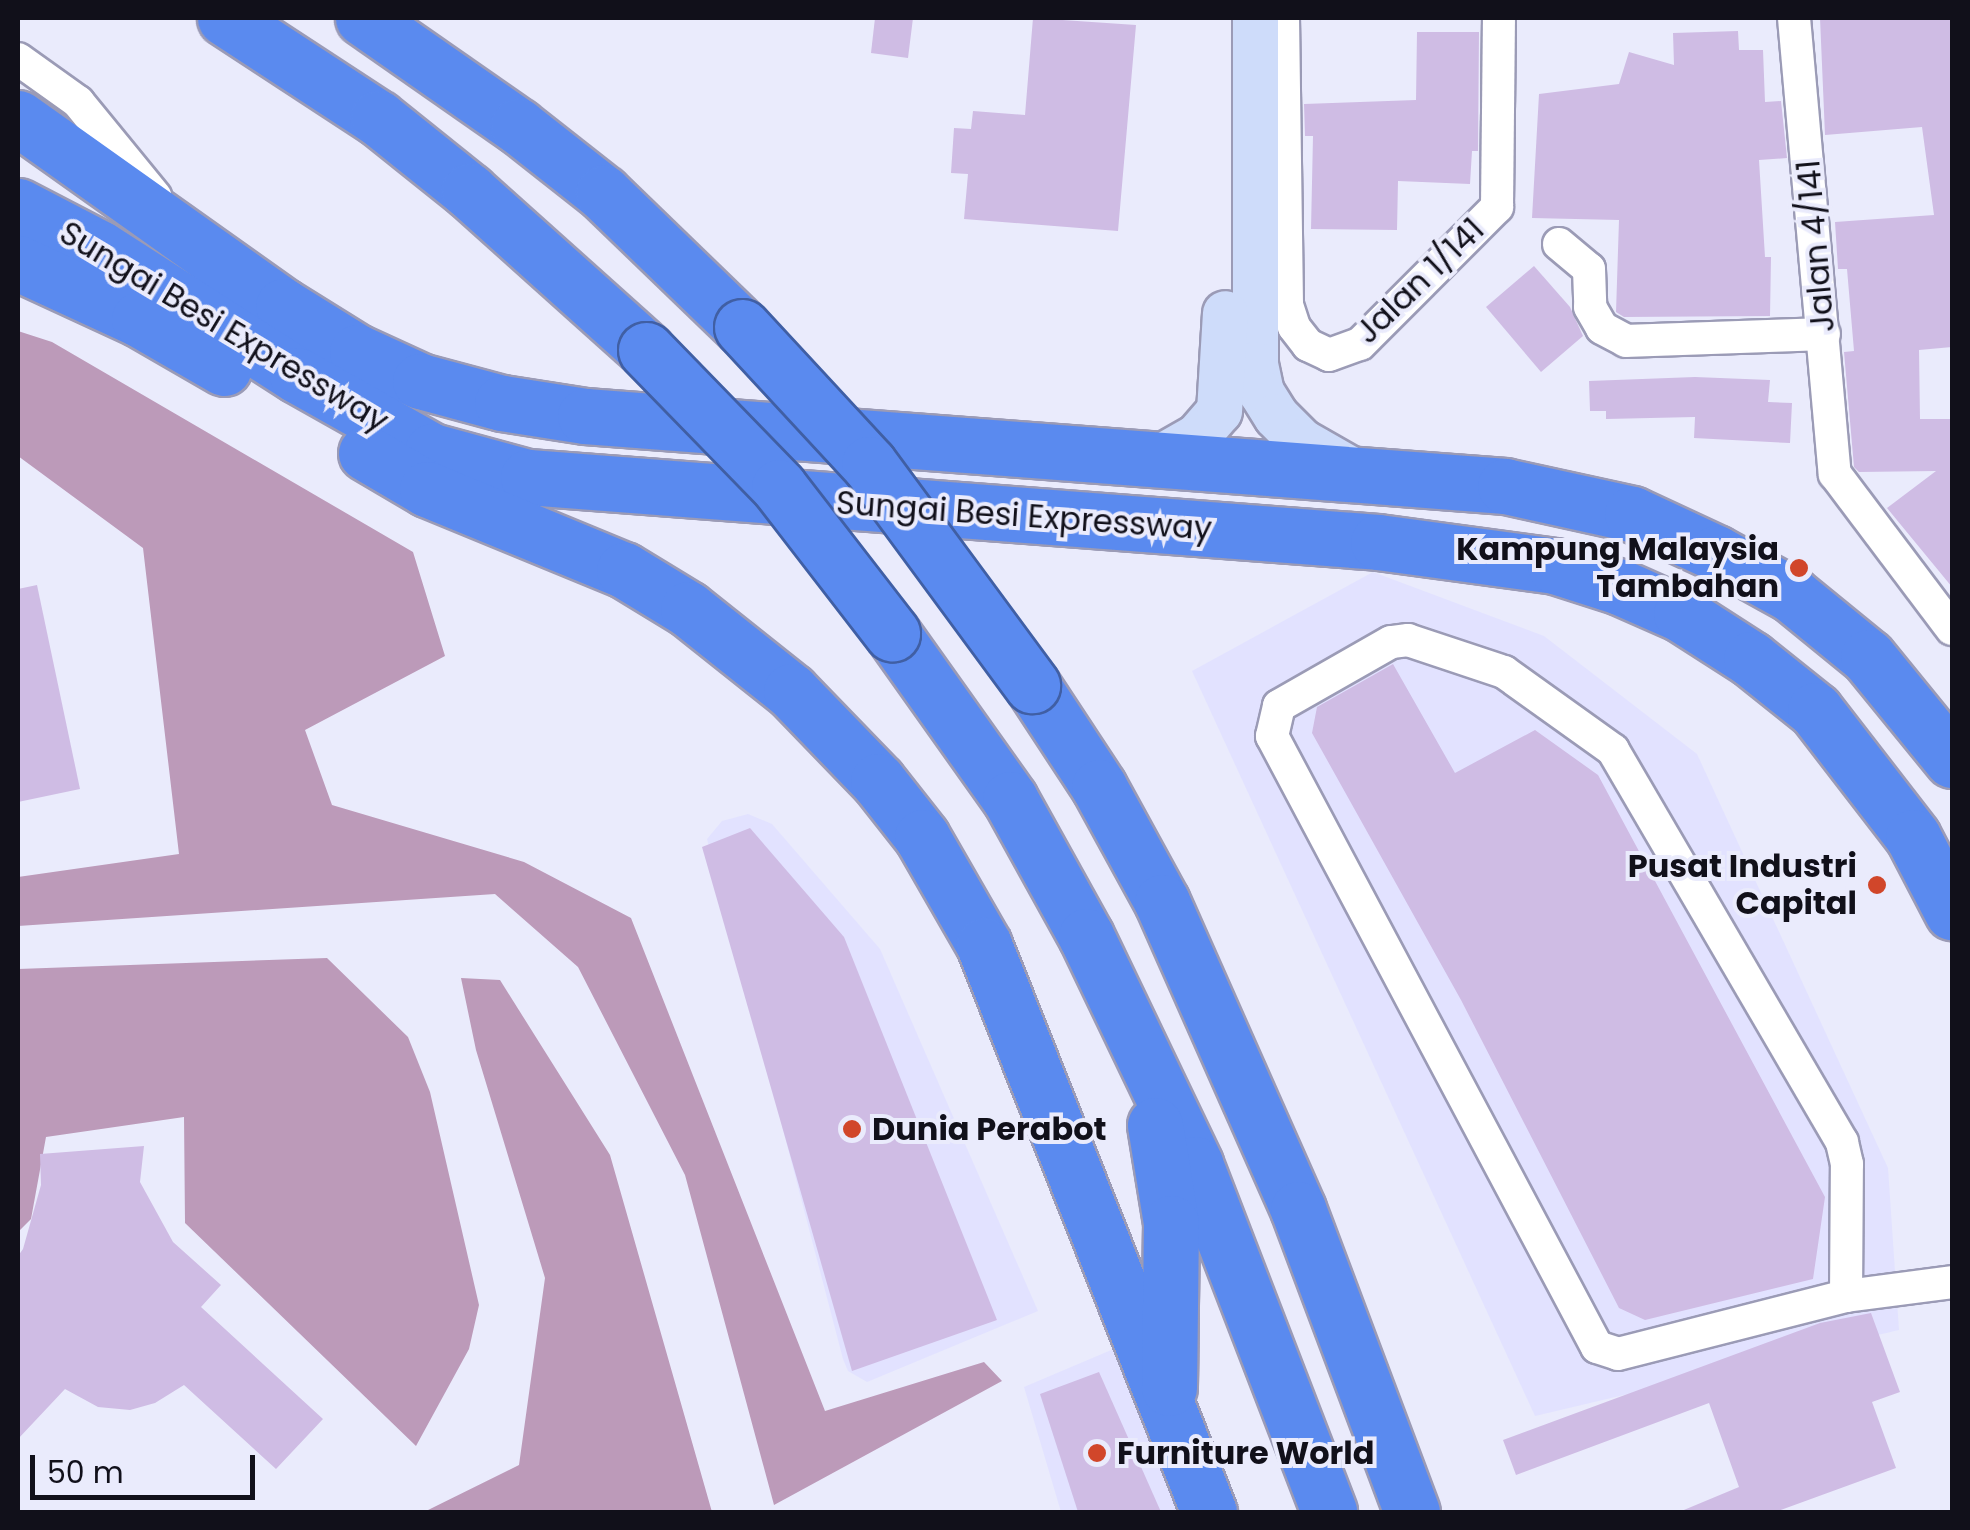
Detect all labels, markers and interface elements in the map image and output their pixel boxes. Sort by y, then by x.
street label: Jalan 4/141 [1789,158,1843,334]
street label: Jalan 1/141 [1348,211,1492,351]
street label: Sungai Besi Expressway [53,214,395,440]
street label: Sungai Besi Expressway [835,484,1213,548]
place label: Kampung Malaysia Tambahan [1456,531,1779,606]
marker: Kampung Malaysia Tambahan [1788,557,1810,579]
place label: Pusat Industri Capital [1628,848,1857,923]
marker: Pusat Industri Capital [1866,874,1888,896]
place label: Dunia Perabot [872,1110,1107,1148]
marker: Dunia Perabot [841,1118,863,1140]
place label: Furniture World [1117,1434,1374,1472]
scale bar [35,1435,260,1497]
marker: Furniture World [1086,1442,1108,1464]
text: 50 m [47,1451,124,1494]

